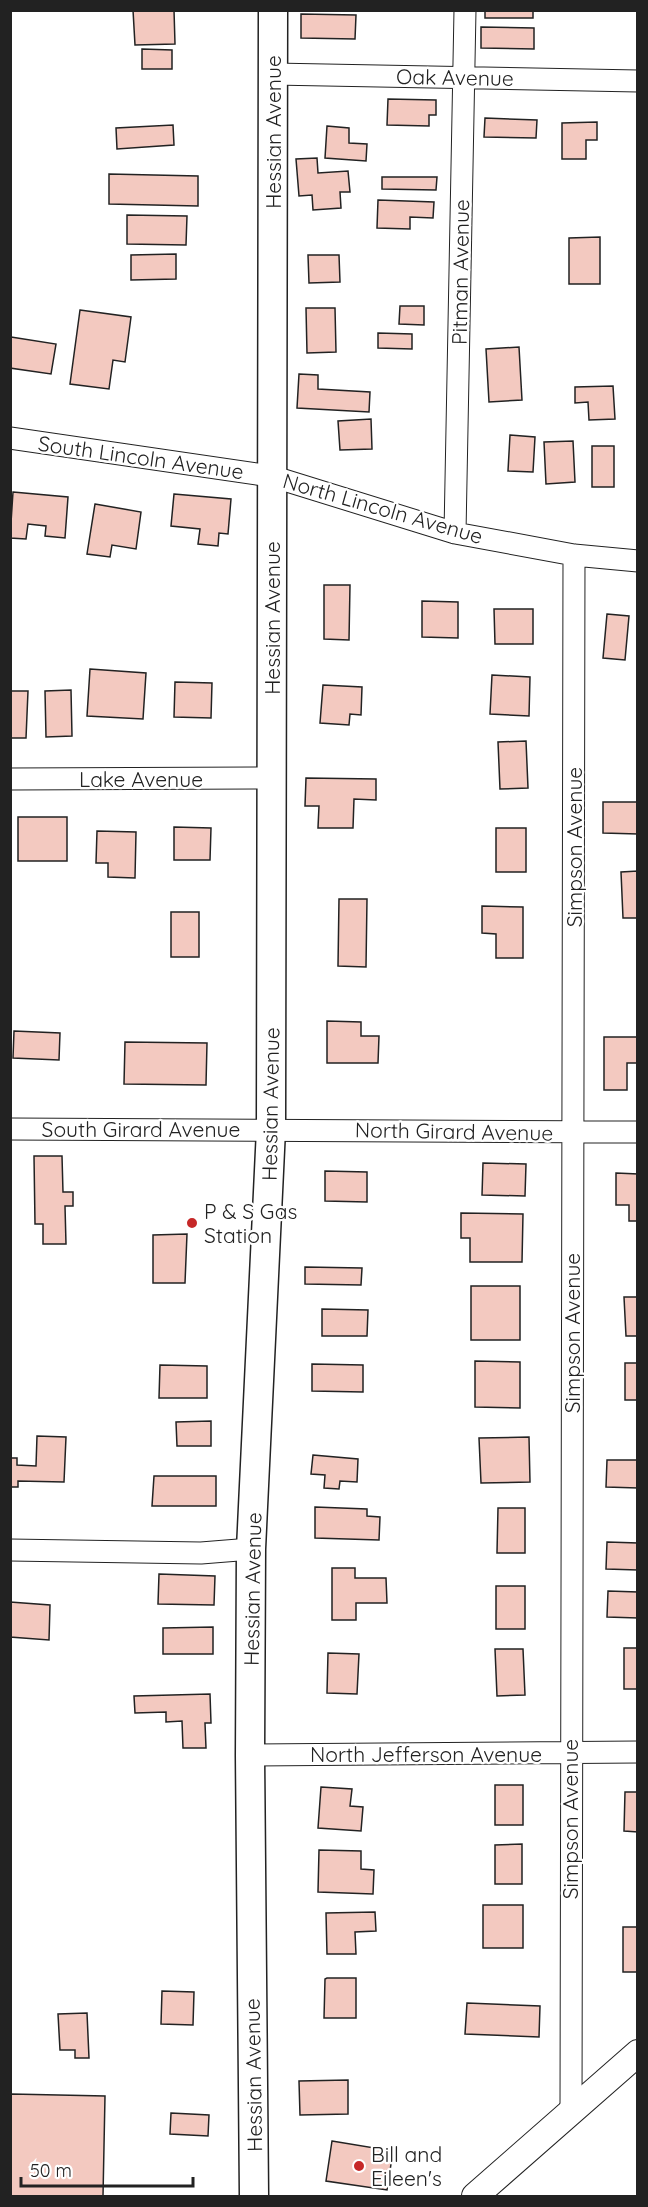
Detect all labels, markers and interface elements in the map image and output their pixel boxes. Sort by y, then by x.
street label: Hessian Avenue [260,55,286,209]
street label: Oak Avenue [396,63,514,91]
street label: Pitman Avenue [446,199,474,345]
street label: South Lincoln Avenue [37,430,245,484]
street label: North Lincoln Avenue [280,467,486,549]
street label: Hessian Avenue [259,541,285,695]
street label: Lake Avenue [79,766,203,792]
street label: Simpson Avenue [561,767,587,927]
street label: Hessian Avenue [256,1027,284,1181]
street label: South Girard Avenue [42,1116,240,1142]
street label: North Girard Avenue [355,1116,553,1146]
place label: P & S Gas Station [204,1198,297,1248]
marker: P & S Gas Station [185,1216,199,1230]
street label: Simpson Avenue [559,1253,585,1413]
street label: Hessian Avenue [238,1512,266,1666]
street label: Simpson Avenue [557,1739,583,1899]
street label: North Jefferson Avenue [310,1741,542,1767]
street label: Hessian Avenue [239,1998,267,2152]
place label: Bill and Eileen's [371,2141,442,2191]
scale bar [21,2150,194,2188]
text: 50 m [30,2159,72,2182]
marker: Bill and Eileen's [352,2159,366,2173]

